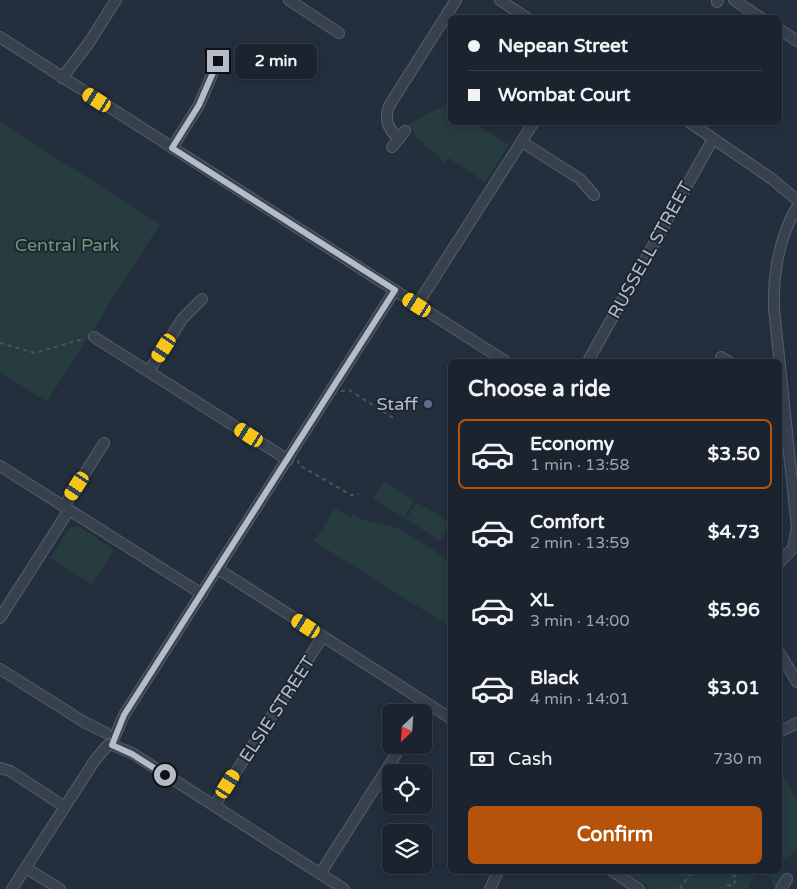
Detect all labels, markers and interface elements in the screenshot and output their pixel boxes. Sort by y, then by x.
text: Nepean Street [498,35,628,57]
callout: 2 min [236,44,318,78]
route end [207,50,229,72]
text: 2 min [255,51,297,71]
text: Wombat Court [498,84,631,106]
car [80,86,113,114]
street label: RUSSELL STREET [603,177,697,323]
park label: Central Park [15,234,120,256]
car [400,291,433,319]
car [149,331,178,365]
text: Choose a ride [468,376,611,402]
place label: Staff [377,393,418,415]
marker: Staff [422,398,434,410]
car [232,421,265,449]
icon: car [470,432,515,477]
text: Economy [530,433,614,455]
text: $3.50 [708,443,760,465]
text: 1 min · 13:58 [530,455,629,475]
car [62,469,91,503]
icon: car [470,510,515,555]
text: Comfort [530,511,604,533]
text: $4.73 [708,521,760,543]
text: 2 min · 13:59 [530,533,629,553]
icon: car [470,588,515,633]
text: XL [530,589,554,611]
text: $5.96 [708,599,760,621]
text: 3 min · 14:00 [530,611,629,631]
car [289,612,322,640]
street label: ELSIE STREET [234,652,320,766]
icon: car [470,666,515,711]
text: Black [530,667,579,689]
text: $3.01 [708,677,760,699]
text: 4 min · 14:01 [530,689,629,709]
north arrow [382,704,432,754]
map controls [382,704,432,874]
icon: cash [468,745,496,773]
text: Cash [508,748,553,770]
text: 730 m [713,749,762,769]
route start [154,764,176,786]
button: locate [382,764,432,814]
car [213,767,242,801]
button: Confirm [468,806,762,864]
button: layers [382,824,432,874]

